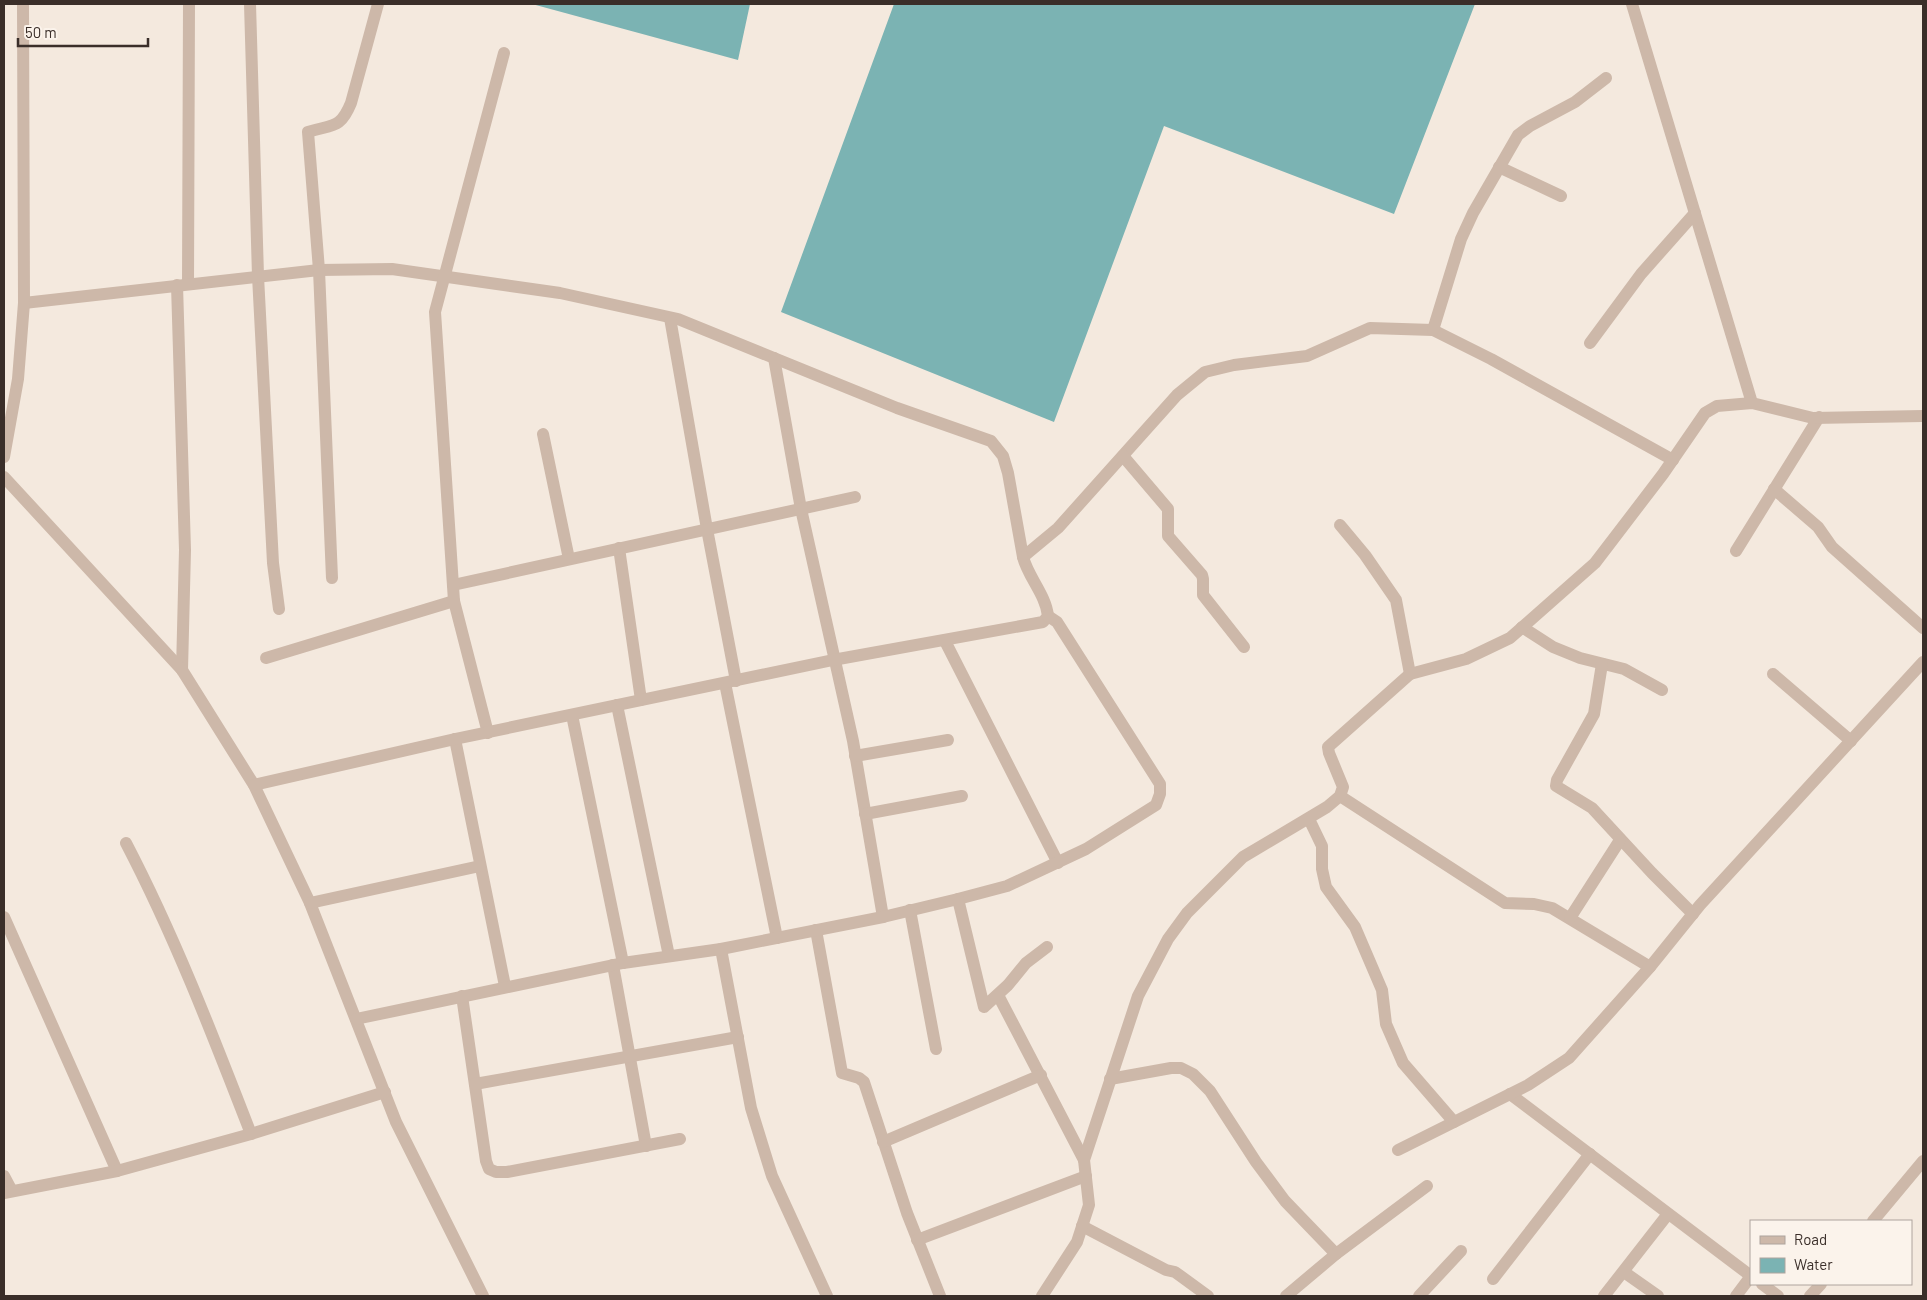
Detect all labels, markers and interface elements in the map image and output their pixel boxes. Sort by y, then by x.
scale bar [18,15,148,47]
text: 50 m [25,23,57,41]
legend [1750,1220,1912,1285]
text: Road [1794,1230,1827,1248]
text: Water [1794,1255,1833,1273]

